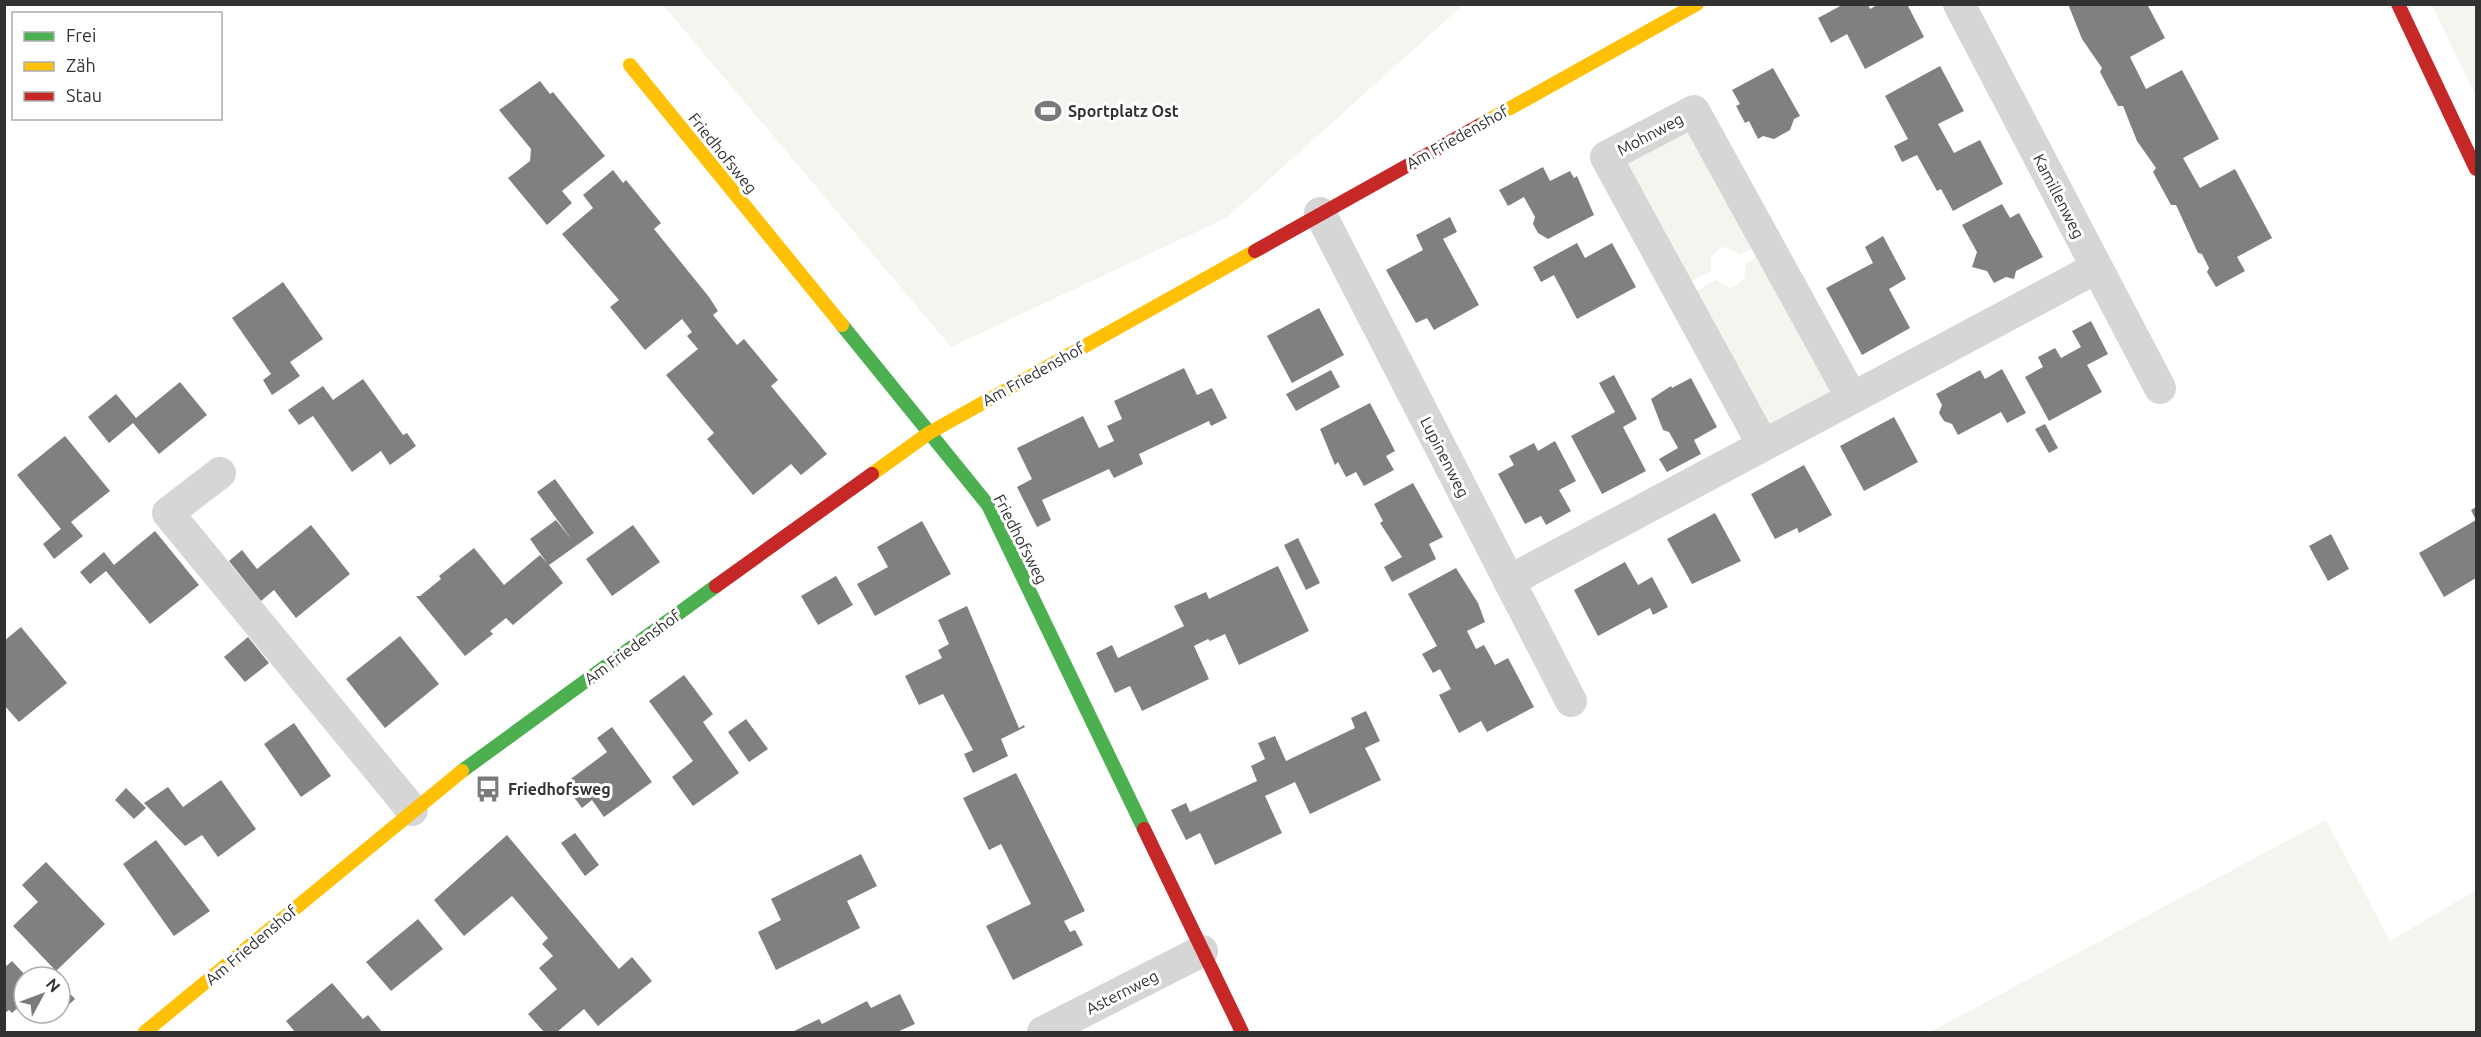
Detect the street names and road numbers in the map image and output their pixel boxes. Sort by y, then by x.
street label: Am Friedenshof [1403,101,1512,172]
street label: Friedhofsweg [685,109,761,197]
street label: Mohnweg [1614,109,1686,159]
street label: Kamillenweg [2030,151,2088,241]
street label: Am Friedenshof [979,338,1088,409]
street label: Lupinenweg [1417,414,1473,500]
street label: Friedhofsweg [991,491,1051,587]
street label: Am Friedenshof [581,606,684,688]
street label: Am Friedenshof [202,901,301,988]
street label: Asternweg [1083,966,1161,1018]

